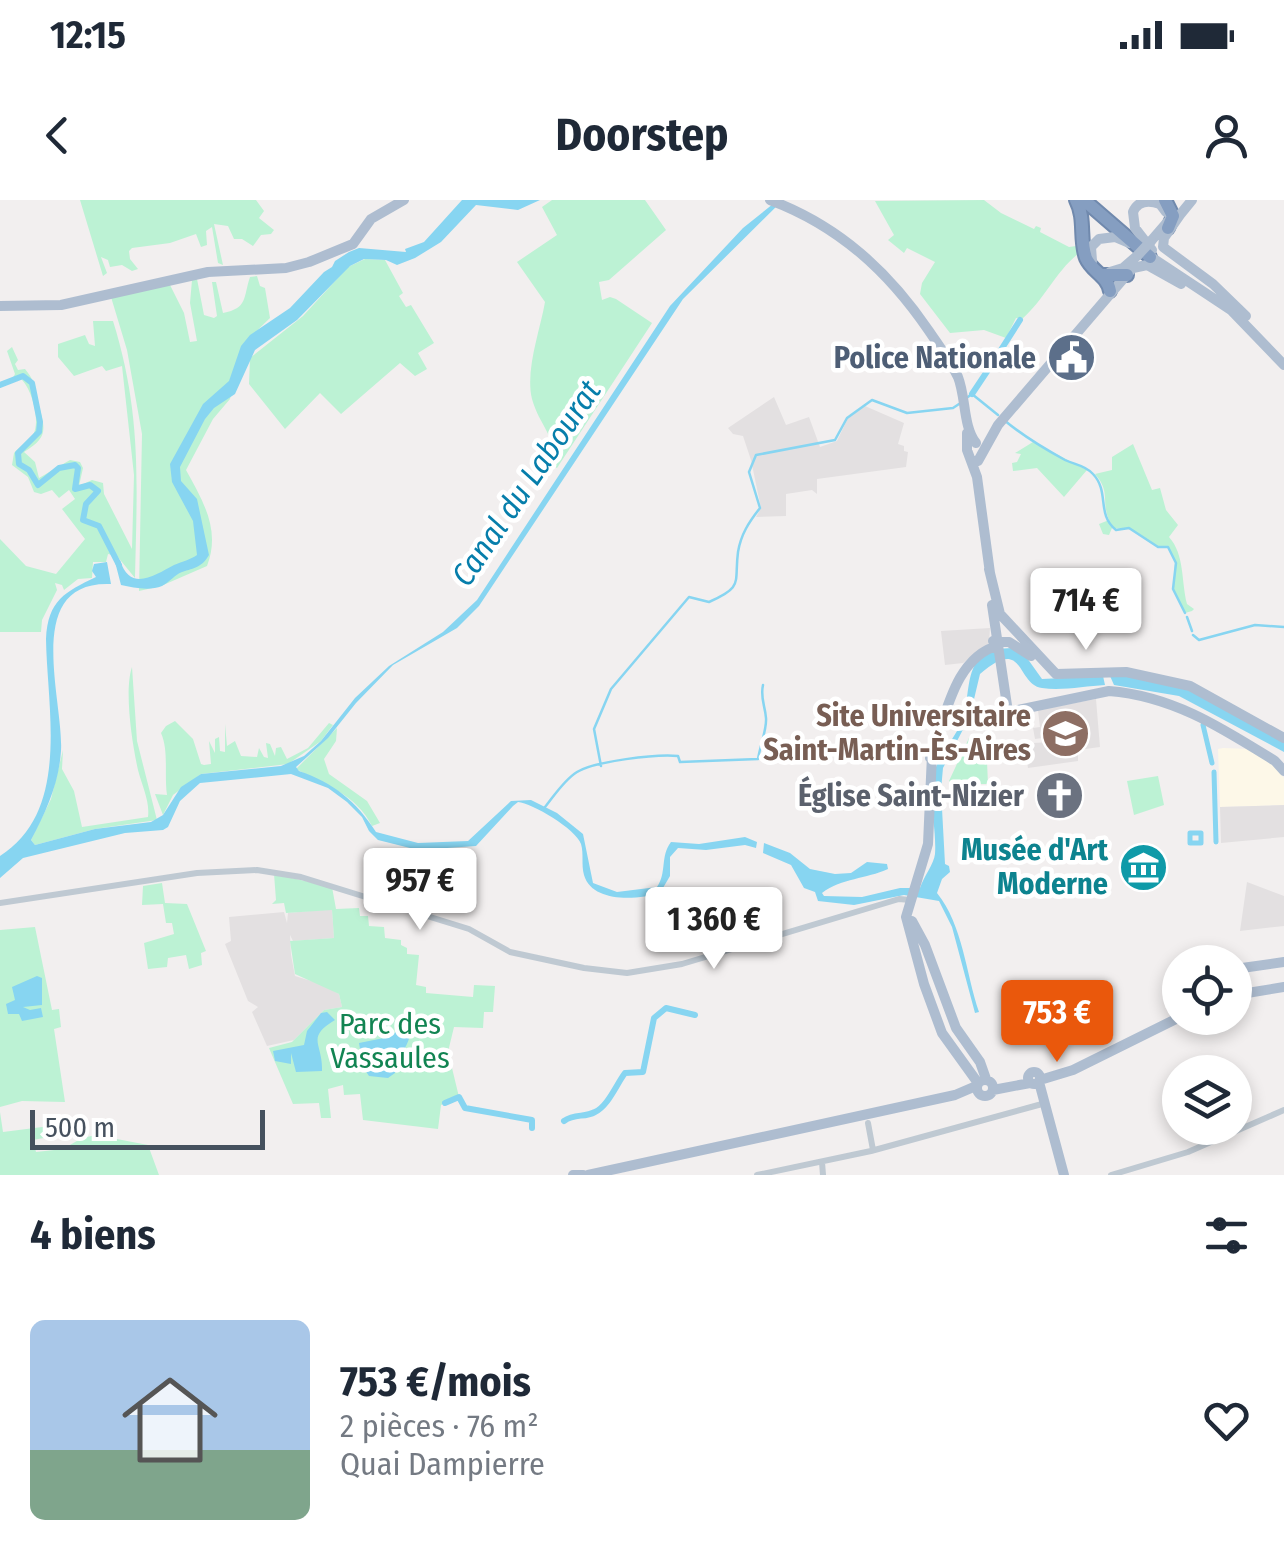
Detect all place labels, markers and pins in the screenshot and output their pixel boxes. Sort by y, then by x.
public building icon: Police Nationale [1045,332,1097,384]
place label: Police Nationale [834,340,1036,376]
pin: 714 € [1016,568,1156,653]
place label: Site Universitaire Saint-Martin-Ès-Aires [763,698,1031,768]
school or university icon: Site Universitaire Saint-Martin-Ès-Aires [1040,707,1092,759]
church icon: Église Saint-Nizier [1033,770,1085,822]
place label: Église Saint-Nizier [798,776,1025,814]
place label: Musée d'Art Moderne [961,832,1108,902]
museum icon: Musée d'Art Moderne [1117,841,1169,893]
pin: 957 € [350,848,490,933]
pin: 1 360 € [622,887,806,972]
pin: 753 € [987,980,1127,1065]

